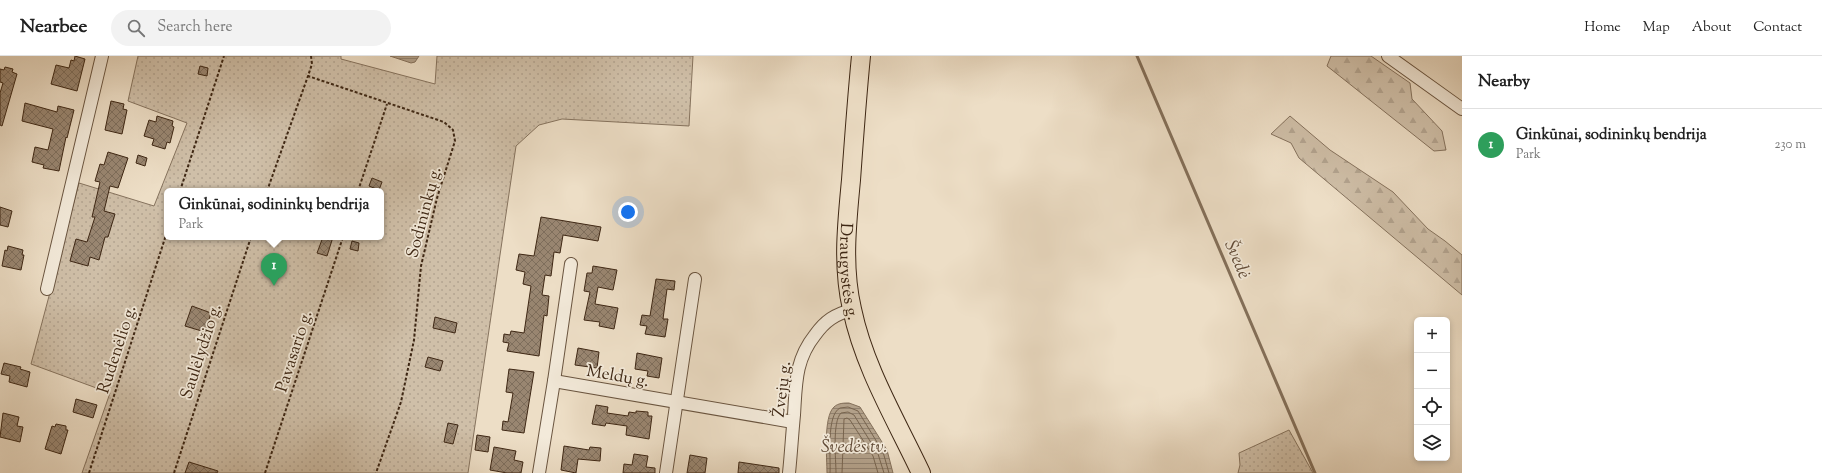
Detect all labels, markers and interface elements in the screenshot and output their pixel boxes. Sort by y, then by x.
search box [111,10,391,46]
text: Nearbee [20,14,87,41]
icon: search [125,17,147,39]
text: Search here [157,17,233,38]
text: Home [1584,18,1621,38]
text: Map [1643,18,1670,38]
text: About [1692,18,1731,38]
text: Contact [1753,18,1802,38]
text: Nearby [1478,70,1530,94]
text: Ginkūnai, sodininkų bendrija [1516,125,1707,146]
text: 1 [1489,136,1493,154]
text: 230 m [1774,136,1806,154]
text: Park [1516,146,1541,164]
street label: Sodininkų g. [401,164,449,261]
popup [164,188,384,240]
text: Ginkūnai, sodininkų bendrija [179,195,369,216]
your location [618,202,638,222]
text: Park [179,216,204,234]
street label: Draugystės g. [832,222,864,323]
water label: Švedė [1216,237,1256,283]
pin: 1 [261,253,287,286]
street label: Saulėlydžio g. [175,301,229,402]
street label: Rudenėlio g. [92,302,143,397]
street label: Pavasario g. [270,308,319,396]
map controls [1414,317,1450,461]
button: + [1414,317,1450,353]
button: − [1414,353,1450,389]
street label: Meldų g. [584,360,651,394]
street label: Žvejų g. [768,360,798,419]
button: locate [1414,389,1450,425]
button: layers [1414,425,1450,461]
water label: Švedės tv. [821,435,887,461]

